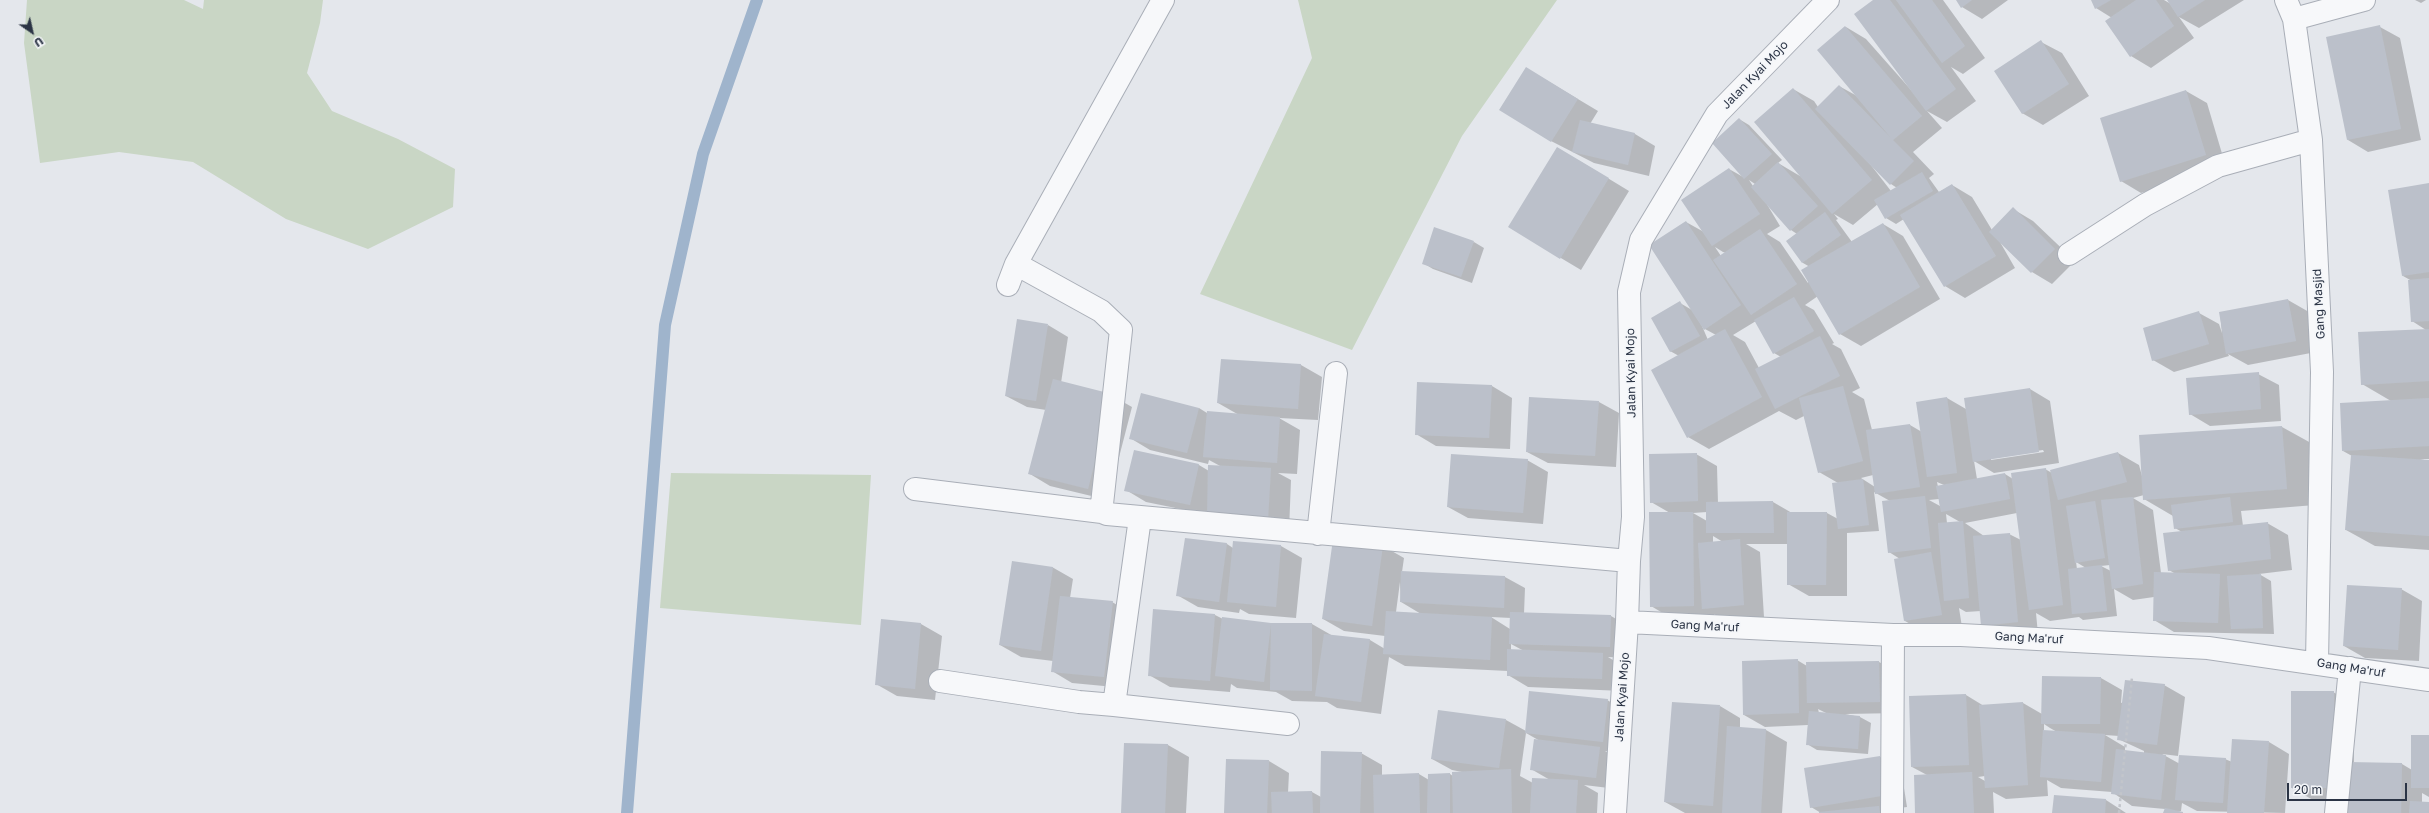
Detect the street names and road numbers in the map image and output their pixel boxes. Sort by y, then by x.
street label: Jalan Kyai Mojo [1719,38,1791,112]
street label: Gang Masjid [2310,269,2328,339]
street label: Jalan Kyai Mojo [1623,328,1639,418]
street label: Gang Ma'ruf [1670,617,1740,635]
street label: Gang Ma'ruf [1994,629,2064,647]
street label: Jalan Kyai Mojo [1612,652,1632,742]
street label: Gang Ma'ruf [2316,655,2386,681]

